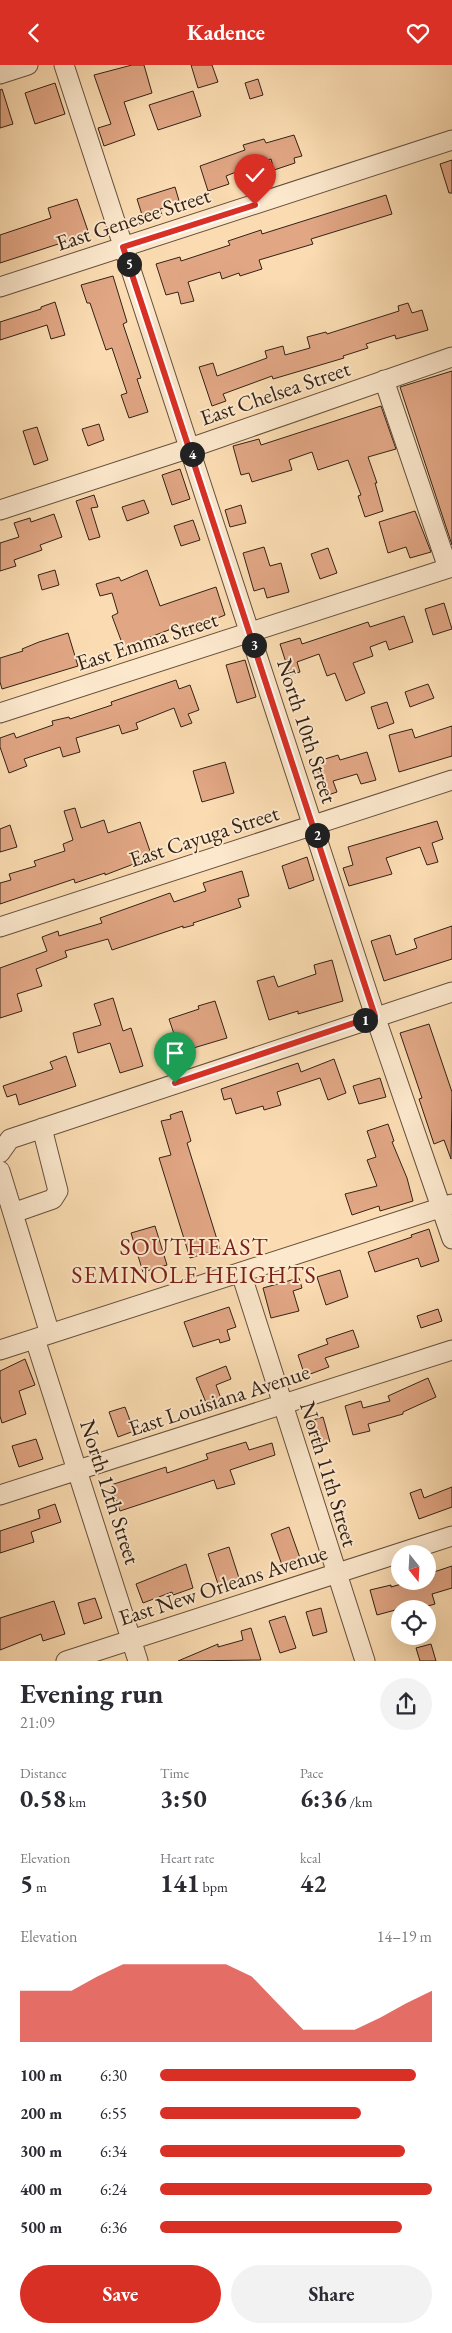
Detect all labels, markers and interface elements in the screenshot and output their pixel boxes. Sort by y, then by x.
text: Kadence [187,18,265,47]
icon: back [20,19,48,47]
icon: heart [404,19,432,47]
pin [234,154,276,205]
icon: check [241,161,269,189]
street label: East Genesee Street [52,180,214,258]
pin: 5 [116,251,142,277]
text: 5 [126,255,133,273]
street label: East Chelsea Street [196,354,354,432]
pin: 4 [180,441,204,467]
text: 4 [189,445,196,463]
street label: East Emma Street [73,604,222,678]
pin: 3 [242,633,266,657]
text: 3 [251,636,258,654]
street label: North 10th Street [270,655,344,807]
street label: East Cayuga Street [126,798,283,874]
pin: 2 [304,823,330,847]
text: 2 [314,826,321,844]
pin: 1 [352,1007,378,1033]
text: 1 [362,1011,369,1029]
pin [154,1032,196,1083]
icon: arrive [161,1039,189,1067]
district label: SOUTHEAST SEMINOLE HEIGHTS [71,1231,317,1290]
street label: East Louisiana Avenue [125,1357,314,1443]
street label: North 11th Street [293,1398,365,1550]
street label: North 12th Street [73,1416,147,1568]
street label: East New Orleans Avenue [115,1537,331,1632]
north arrow [391,1545,436,1590]
map controls [391,1545,436,1645]
button: locate [391,1600,436,1645]
text: Evening run [20,1675,163,1711]
button: share [380,1678,432,1730]
text: 21:09 [20,1712,55,1733]
text: Distance [20,1764,67,1782]
text: Time [160,1764,189,1782]
text: Pace [300,1764,324,1782]
text: 0.58 [20,1782,66,1814]
text: 3:50 [160,1782,207,1814]
text: 6:36 [300,1782,347,1814]
text: km [66,1793,86,1811]
text: /km [347,1793,373,1811]
text: Elevation [20,1849,70,1867]
text: Heart rate [160,1849,214,1867]
text: kcal [300,1849,321,1867]
text: 5 [20,1867,33,1899]
text: 141 [160,1867,200,1899]
text: 42 [300,1867,326,1899]
text: m [33,1878,47,1896]
text: bpm [200,1878,228,1896]
text: Elevation [20,1926,78,1947]
text: 14–19 m [377,1926,432,1947]
text: 100 m [20,2065,62,2086]
text: 6:30 [100,2065,127,2086]
text: 200 m [20,2103,62,2124]
text: 6:55 [100,2103,127,2124]
text: 300 m [20,2141,62,2162]
text: 6:34 [100,2141,127,2162]
text: 400 m [20,2179,62,2200]
text: 6:24 [100,2179,127,2200]
text: 500 m [20,2217,62,2238]
text: 6:36 [100,2217,127,2238]
button: Save [20,2265,221,2323]
button: Share [231,2265,432,2323]

